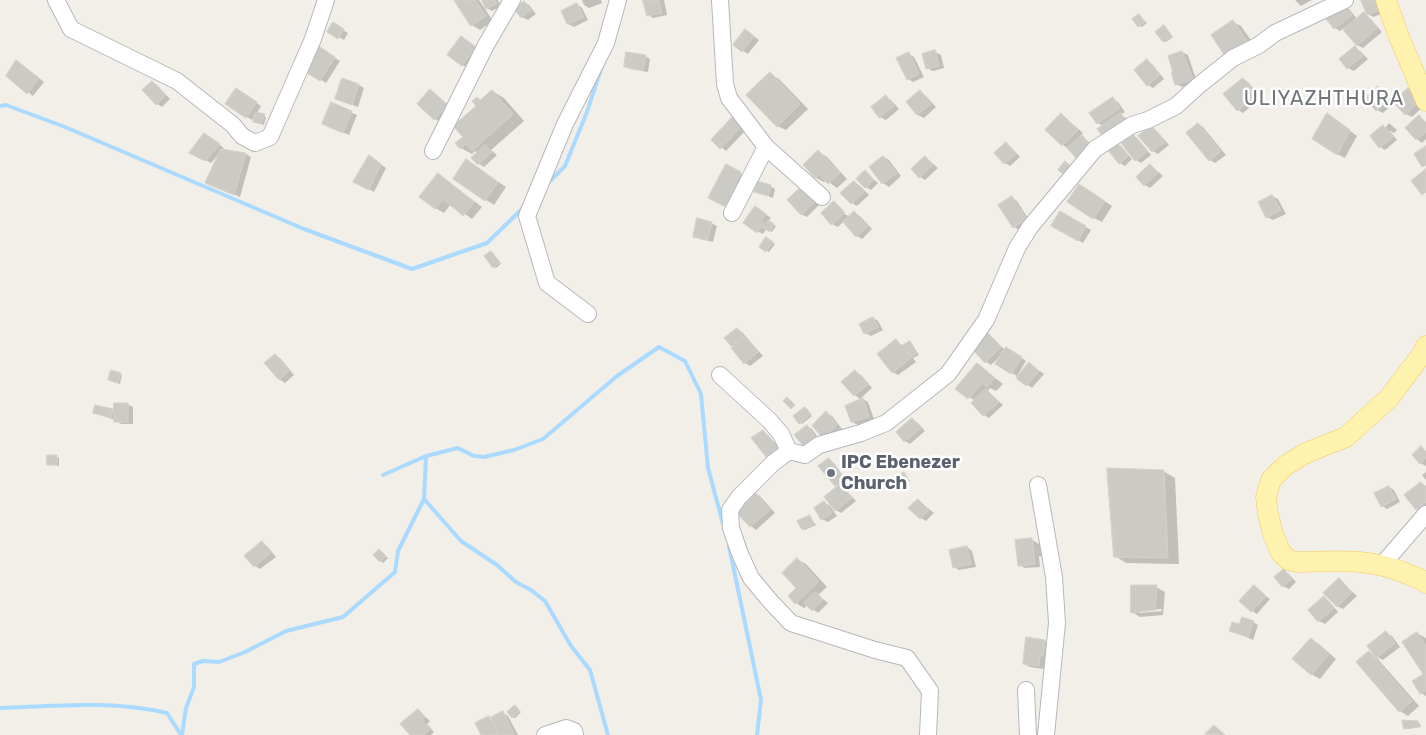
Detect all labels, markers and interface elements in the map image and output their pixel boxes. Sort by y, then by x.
district label: ULIYAZHTHURA [1242,87,1406,111]
place label: IPC Ebenezer Church [841,452,960,494]
marker: IPC Ebenezer Church [825,467,837,479]

